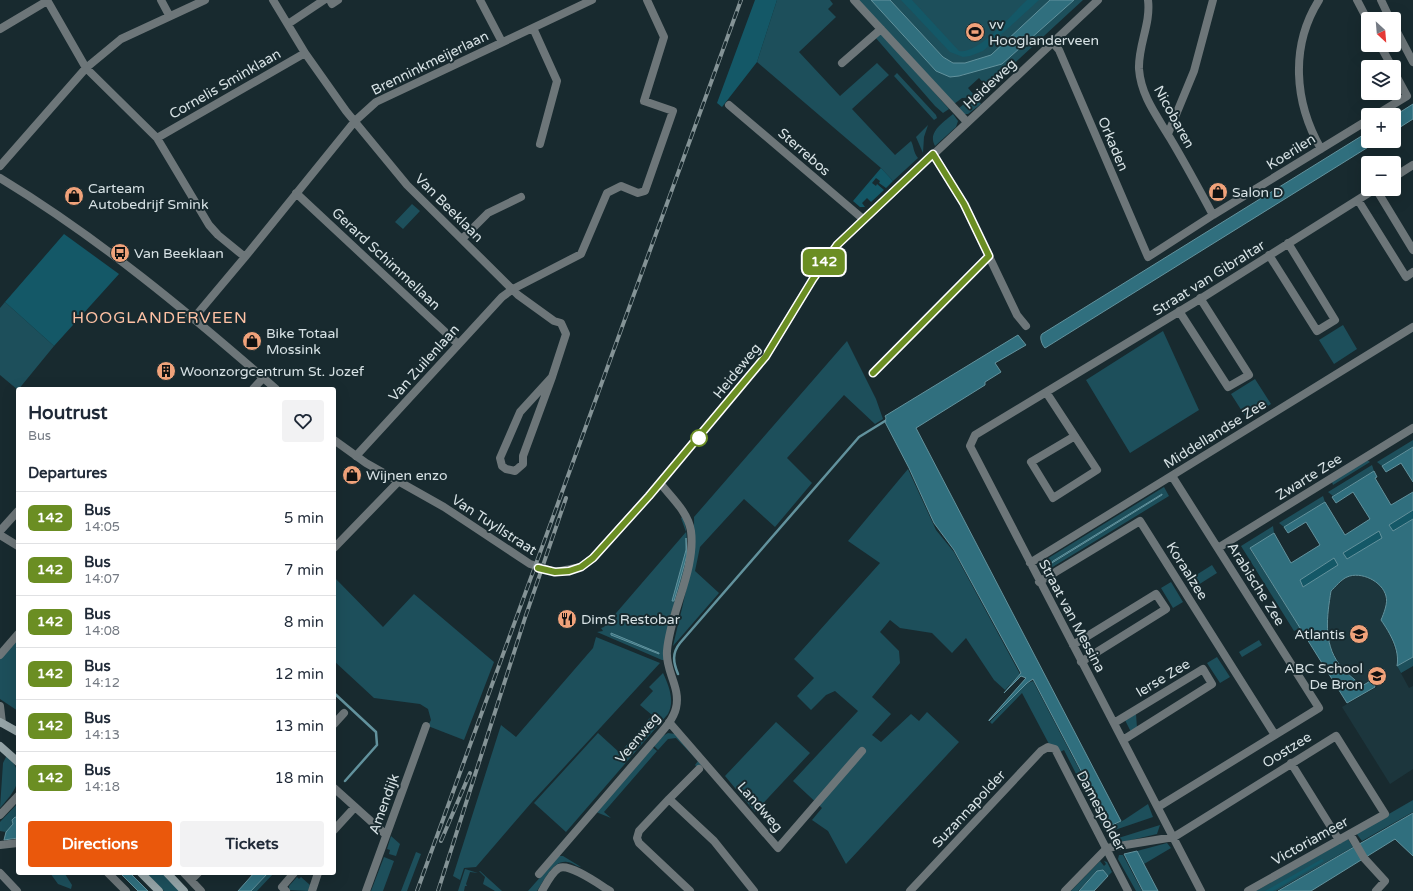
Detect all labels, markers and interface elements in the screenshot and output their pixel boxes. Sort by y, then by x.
north arrow [1361,12,1401,52]
map controls [1361,12,1401,196]
place label: vv Hooglanderveen [989,16,1099,49]
sports icon: vv Hooglanderveen [964,21,986,43]
street label: Brenninkmeijerlaan [369,27,491,99]
street label: Cornelis Sminklaan [166,45,284,123]
street label: Heideweg [960,55,1020,113]
button: layers [1361,60,1401,100]
street label: Nicobaren [1150,83,1198,151]
button: + [1361,108,1401,148]
street label: Orkaden [1094,114,1132,174]
street label: Sterrebos [774,125,834,180]
street label: Koerilen [1263,130,1319,174]
button: − [1361,156,1401,196]
street label: Van Beeklaan [411,170,487,246]
place label: Carteam Autobedrijf Smink [88,180,209,213]
shop icon: Salon D [1207,181,1229,203]
place label: Salon D [1232,184,1283,201]
shop icon: Carteam Autobedrijf Smink [63,185,85,207]
street label: Gerard Schimmellaan [328,204,444,314]
street label: Straat van Gibraltar [1150,236,1269,319]
bus stop icon: Van Beeklaan [109,242,131,264]
place label: Van Beeklaan [134,245,224,262]
line badge: 142 [801,249,847,275]
text: 142 [811,253,837,270]
district label: HOOGLANDERVEEN [72,308,248,328]
street label: Van Zuilenlaan [385,321,463,405]
place label: Bike Totaal Mossink [266,325,339,358]
shop icon: Bike Totaal Mossink [241,330,263,352]
street label: Heideweg [710,340,764,402]
building icon: Woonzorgcentrum St. Jozef [155,360,177,382]
place label: Woonzorgcentrum St. Jozef [180,363,365,380]
street label: Middellandse Zee [1161,396,1269,472]
button: heart [282,400,324,442]
text: Houtrust [28,402,108,424]
text: Bus [28,428,51,444]
unlabelled marker [690,429,708,447]
street label: Zwarte Zee [1273,450,1345,504]
text: Departures [28,464,107,482]
shop icon: Wijnen enzo [341,464,363,486]
place label: Wijnen enzo [366,467,448,484]
street label: Van Tuyllstraat [448,491,540,559]
text: Bus [84,501,111,519]
text: 142 [37,509,63,526]
text: 5 min [284,509,324,527]
text: 14:05 [84,519,120,535]
street label: Koraalzee [1162,539,1212,603]
street label: Arabische Zee [1224,539,1288,629]
text: Bus [84,553,111,571]
street label: Straat van Messina [1035,557,1109,675]
text: 142 [37,561,63,578]
text: 7 min [284,561,324,579]
text: 14:07 [84,571,120,587]
text: Bus [84,605,111,623]
restaurant icon: DimS Restobar [556,608,578,630]
place label: DimS Restobar [581,611,681,628]
text: 142 [37,613,63,630]
text: 8 min [284,613,324,631]
text: 14:08 [84,623,120,639]
school or university icon: Atlantis [1348,623,1370,645]
place label: Atlantis [1294,626,1345,643]
street label: Ierse Zee [1133,655,1193,701]
text: Bus [84,657,111,675]
place label: ABC School De Bron [1284,660,1363,693]
text: 142 [37,665,63,682]
text: 12 min [275,665,324,683]
school or university icon: ABC School De Bron [1366,665,1388,687]
text: 14:12 [84,675,120,691]
text: Bus [84,709,111,727]
street label: Veenweg [612,709,664,767]
text: 142 [37,717,63,734]
text: 13 min [275,717,324,735]
text: 14:13 [84,727,120,743]
street label: Oostzee [1259,728,1315,772]
text: Bus [84,761,111,779]
street label: Suzannapolder [929,766,1010,851]
street label: Damespolder [1073,768,1130,855]
text: 142 [37,769,63,786]
text: 18 min [275,769,324,787]
street label: Amendijk [365,771,403,837]
street label: Landweg [734,778,786,836]
text: 14:18 [84,779,120,795]
street label: Victoriameer [1269,813,1352,869]
button: Directions [28,821,172,867]
button: Tickets [180,821,324,867]

